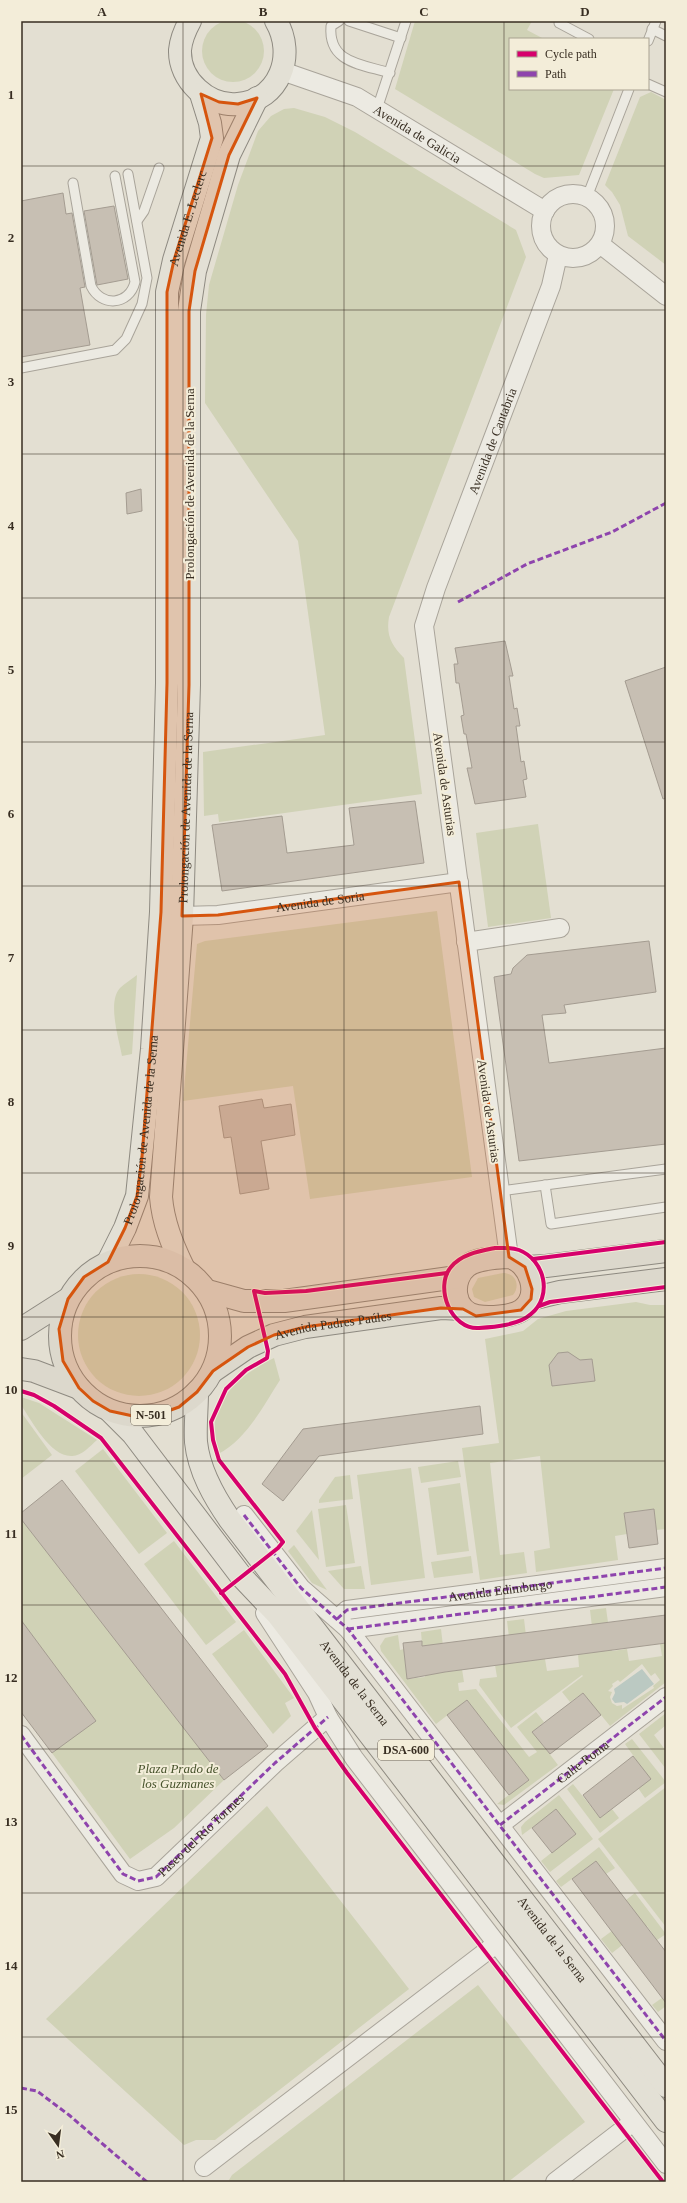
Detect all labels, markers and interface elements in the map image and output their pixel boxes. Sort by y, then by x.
text: A [97,4,107,19]
text: B [259,4,268,19]
text: C [419,4,429,19]
text: D [580,4,590,19]
legend [509,38,649,90]
text: Cycle path [545,47,597,61]
text: Path [545,67,566,81]
text: 1 [8,87,14,102]
street label: Avenida de Galicia [371,101,464,166]
street label: Avenida E. Leclerc [165,168,209,267]
text: 2 [8,230,14,245]
text: 3 [8,374,15,389]
street label: Avenida de Cantabria [465,385,519,496]
street label: Prolongación de Avenida de la Serna [182,388,197,580]
text: 4 [8,518,15,533]
text: 5 [8,662,15,677]
street label: Prolongación de Avenida de la Serna [175,711,196,904]
street label: Avenida de Asturias [430,731,460,837]
text: 6 [8,806,15,821]
street label: Avenida de Soria [275,888,366,915]
text: 7 [8,950,15,965]
street label: Prolongación de Avenida de la Serna [119,1034,160,1227]
street label: Avenida de Asturias [474,1058,504,1164]
text: 8 [8,1094,15,1109]
text: 9 [8,1238,15,1253]
street label: Avenida Padres Paúles [273,1308,392,1342]
text: 10 [5,1382,18,1397]
road number: N-501 [131,1405,171,1425]
text: 11 [5,1526,17,1541]
street label: Avenida Edimburgo [447,1576,553,1604]
street label: Avenida de la Serna [317,1637,393,1728]
text: 12 [5,1670,18,1685]
street label: Calle Roma [553,1737,612,1786]
road number: DSA-600 [378,1740,434,1760]
park label: Plaza Prado de los Guzmanes [137,1761,219,1791]
street label: Paseo del Río Tormes [154,1790,247,1879]
text: 13 [5,1814,18,1829]
street label: Avenida de la Serna [515,1893,591,1985]
text: 14 [5,1958,18,1973]
text: 15 [5,2102,18,2117]
north arrow [38,2125,78,2165]
text: N [55,2148,66,2161]

